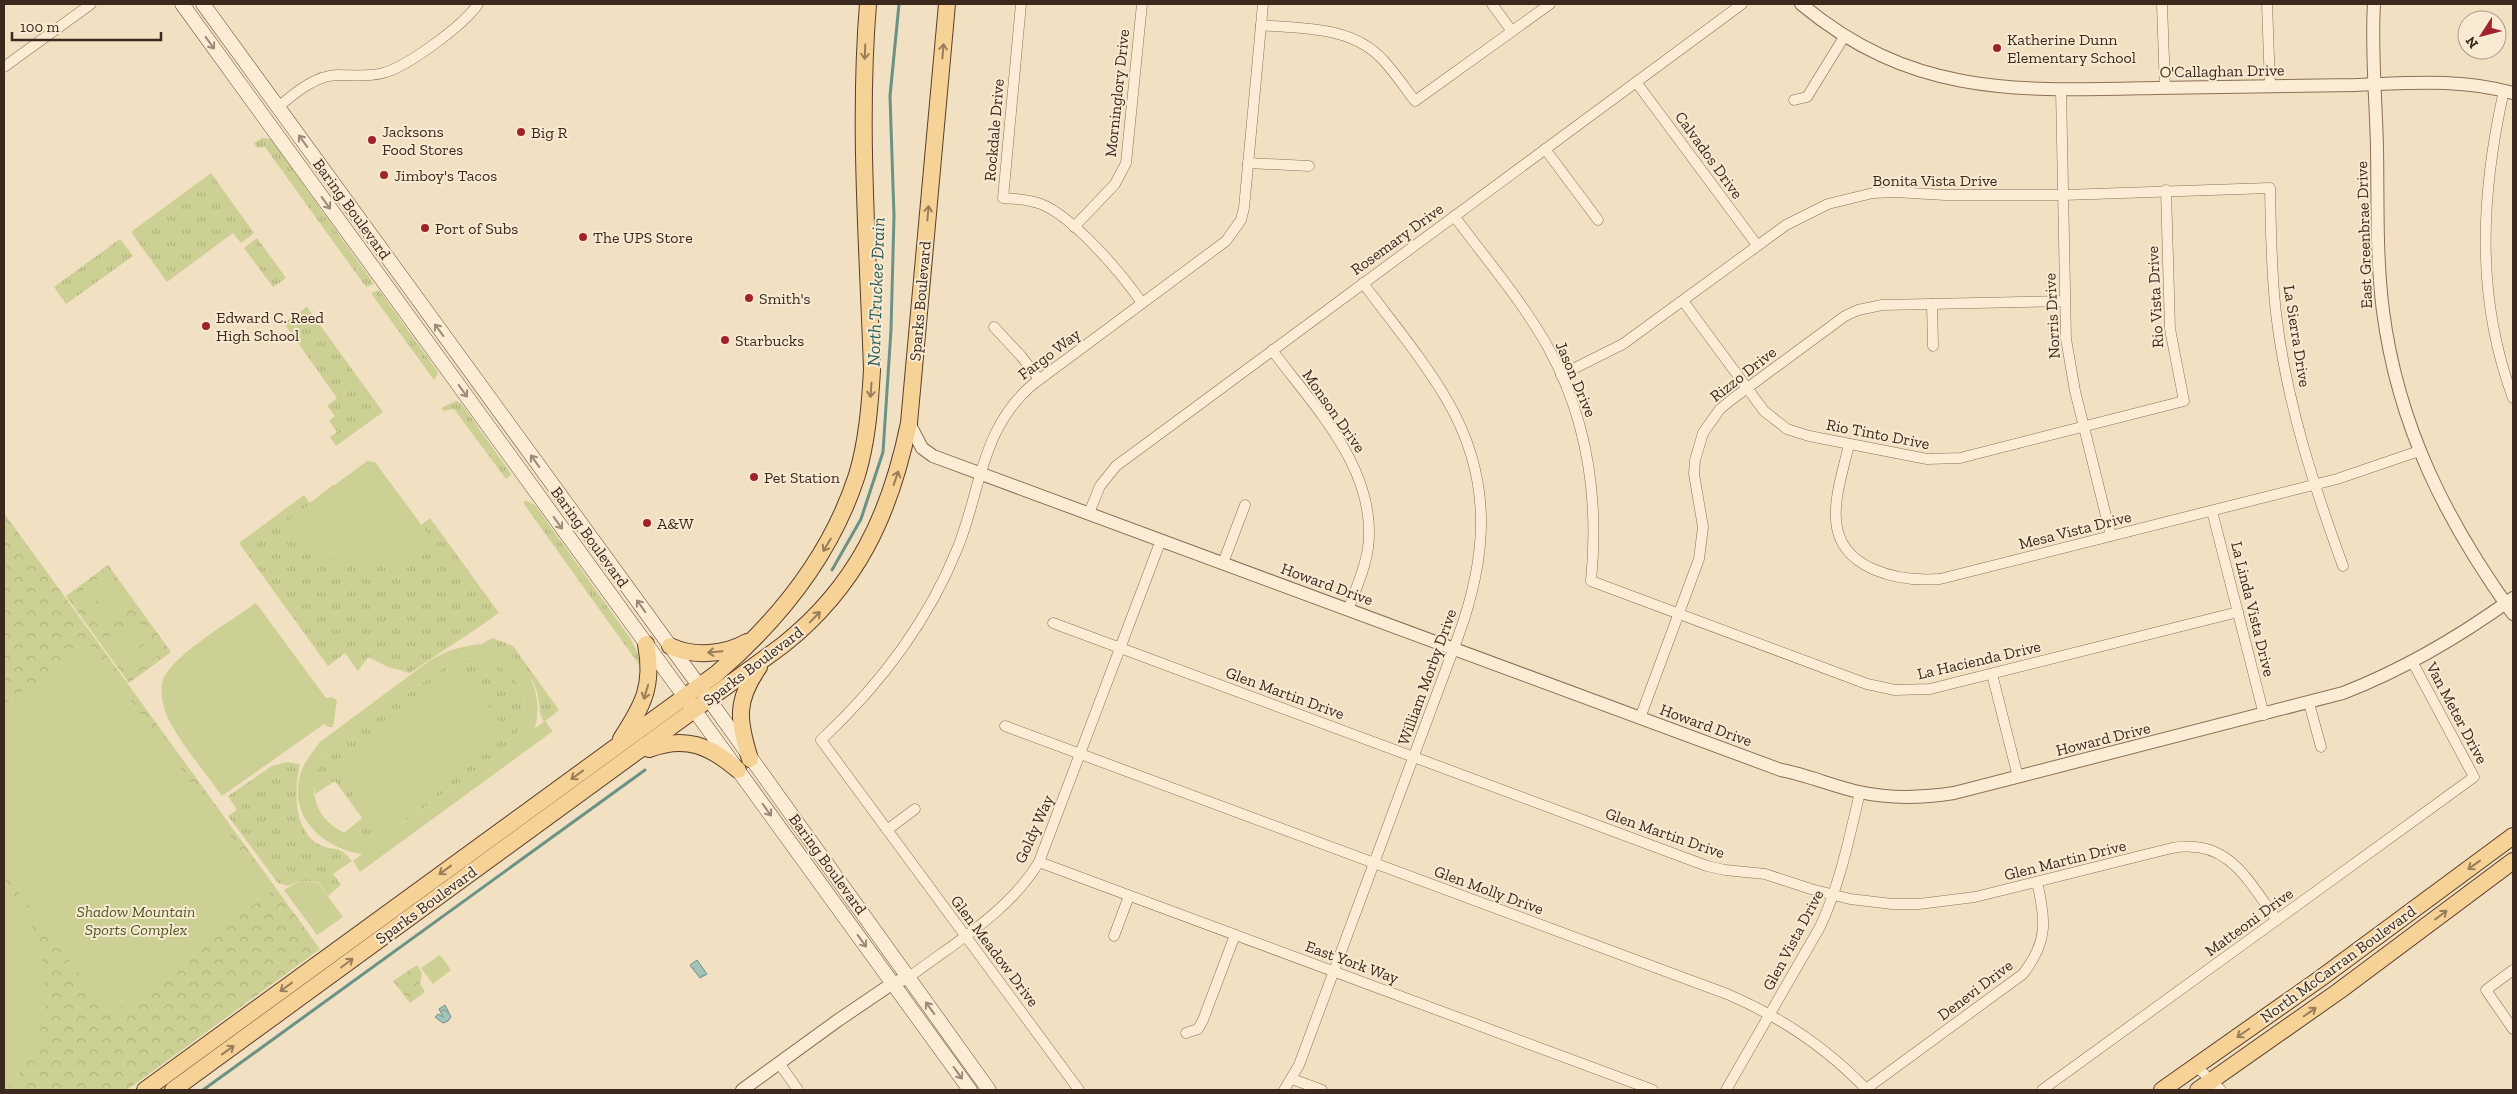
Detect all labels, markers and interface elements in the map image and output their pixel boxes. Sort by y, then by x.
scale bar [12,10,161,42]
north arrow [2457,10,2507,60]
text: 100 m [20,18,59,36]
street label: Morninglory Drive [1101,28,1133,158]
place label: Katherine Dunn Elementary School [2007,30,2136,67]
text: N [2462,33,2482,52]
one-way arrow [205,36,215,50]
marker: Katherine Dunn Elementary School [1991,42,2003,54]
one-way arrow [938,43,948,59]
one-way arrow [860,44,869,60]
street label: O'Callaghan Drive [2159,60,2285,82]
street label: Rockdale Drive [980,78,1008,182]
street label: Calvados Drive [1671,108,1747,202]
place label: Jacksons Food Stores [382,122,463,159]
place label: Big R [531,123,568,142]
marker: Big R [515,126,527,138]
marker: Jacksons Food Stores [366,134,378,146]
one-way arrow [298,135,308,149]
street label: Baring Boulevard [309,155,395,263]
street label: East Greenbrae Drive [2352,161,2376,309]
place label: Jimboy's Tacos [394,166,497,185]
marker: Jimboy's Tacos [378,169,390,181]
street label: Bonita Vista Drive [1873,171,1997,190]
one-way arrow [321,196,331,210]
street label: Rosemary Drive [1347,199,1447,279]
one-way arrow [923,205,933,221]
water label: North Truckee Drain [862,217,890,367]
place label: Port of Subs [435,219,518,238]
marker: Port of Subs [419,222,431,234]
place label: The UPS Store [593,228,693,247]
marker: The UPS Store [577,231,589,243]
street label: Sparks Boulevard [905,240,935,362]
street label: Rio Vista Drive [2143,245,2167,349]
street label: Norris Drive [2040,273,2064,359]
street label: La Sierra Drive [2280,284,2314,388]
place label: Smith's [759,289,811,308]
marker: Smith's [743,292,755,304]
place label: Edward C. Reed High School [216,308,324,345]
marker: Edward C. Reed High School [200,320,212,332]
one-way arrow [434,323,444,337]
street label: Fargo Way [1014,324,1085,384]
place label: Starbucks [735,331,804,350]
marker: Starbucks [719,334,731,346]
street label: Jason Drive [1552,338,1600,420]
street label: Rizzo Drive [1706,342,1780,406]
street label: Monson Drive [1298,366,1370,456]
one-way arrow [866,381,876,397]
one-way arrow [458,384,468,398]
street label: Rio Tinto Drive [1825,415,1931,453]
one-way arrow [530,454,540,468]
place label: Pet Station [764,468,841,487]
one-way arrow [892,470,902,486]
marker: Pet Station [748,471,760,483]
street label: Baring Boulevard [547,483,633,591]
street label: Mesa Vista Drive [2017,507,2133,553]
place label: A&W [657,514,694,533]
one-way arrow [553,516,563,530]
marker: A&W [641,517,653,529]
one-way arrow [822,537,832,551]
street label: La Linda Vista Drive [2227,539,2279,679]
street label: Howard Drive [1278,559,1376,609]
one-way arrow [636,600,646,614]
street label: William Morby Drive [1394,606,1460,748]
one-way arrow [809,611,821,623]
street label: Sparks Boulevard [699,622,807,710]
street label: La Hacienda Drive [1915,637,2043,683]
one-way arrow [707,647,723,657]
street label: Van Meter Drive [2422,658,2492,767]
street label: Glen Martin Drive [1223,663,1347,723]
one-way arrow [641,684,651,700]
street label: Howard Drive [1657,700,1755,750]
street label: Howard Drive [2054,718,2152,760]
one-way arrow [571,769,584,780]
street label: Goldy Way [1011,791,1058,866]
one-way arrow [762,803,772,817]
street label: Glen Martin Drive [1603,804,1727,862]
street label: Baring Boulevard [785,810,871,918]
street label: Glen Martin Drive [2002,836,2128,884]
one-way arrow [2468,860,2481,871]
street label: Glen Molly Drive [1432,861,1546,919]
street label: Sparks Boulevard [372,862,480,948]
one-way arrow [438,865,452,875]
street label: Matteoni Drive [2201,884,2297,960]
street label: Glen Vista Drive [1758,886,1828,994]
street label: Glen Meadow Drive [947,892,1043,1010]
street label: North McCarran Boulevard [2257,901,2420,1027]
park label: Shadow Mountain Sports Complex [77,902,195,939]
one-way arrow [2434,910,2447,921]
one-way arrow [857,934,867,948]
street label: East York Way [1303,936,1402,988]
street label: Denevi Drive [1934,956,2016,1024]
one-way arrow [340,958,354,968]
one-way arrow [280,981,293,992]
one-way arrow [925,1001,935,1015]
one-way arrow [2302,1006,2316,1017]
one-way arrow [2236,1028,2250,1038]
one-way arrow [221,1045,235,1055]
one-way arrow [952,1066,963,1079]

